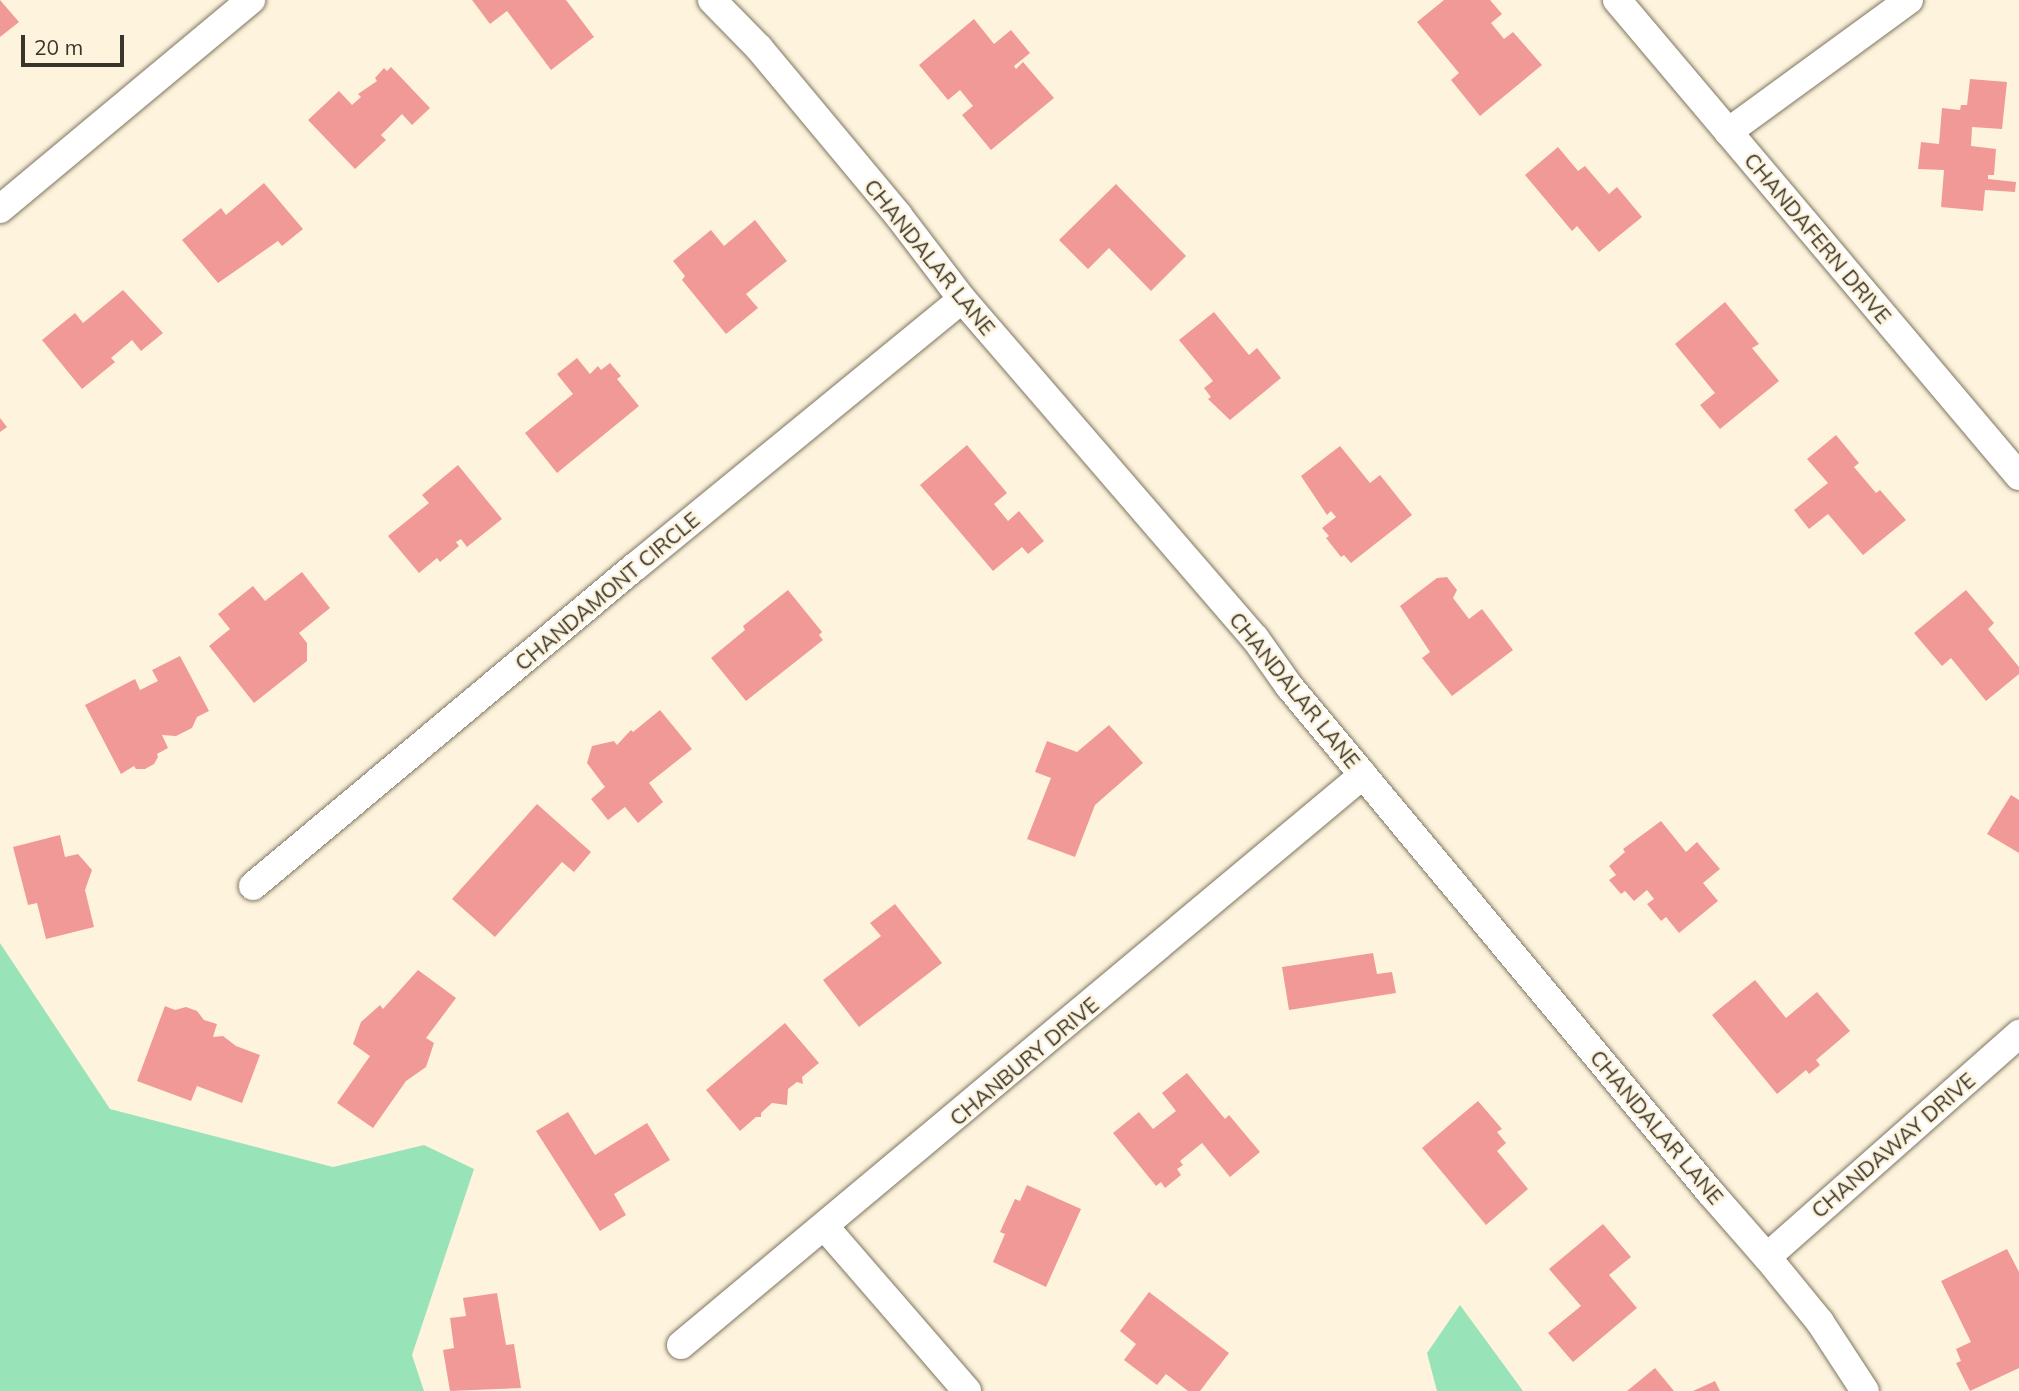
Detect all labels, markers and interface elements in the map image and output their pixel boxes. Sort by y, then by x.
scale bar [24,21,128,65]
text: 20 m [34,34,83,60]
street label: CHANDAFERN DRIVE [1739,148,1897,328]
street label: CHANDALAR LANE [859,174,1001,340]
street label: CHANDAMONT CIRCLE [510,506,704,676]
street label: CHANDALAR LANE [1224,607,1366,773]
street label: CHANBURY DRIVE [944,991,1104,1131]
street label: CHANDALAR LANE [1585,1045,1729,1209]
street label: CHANDAWAY DRIVE [1806,1067,1980,1223]

